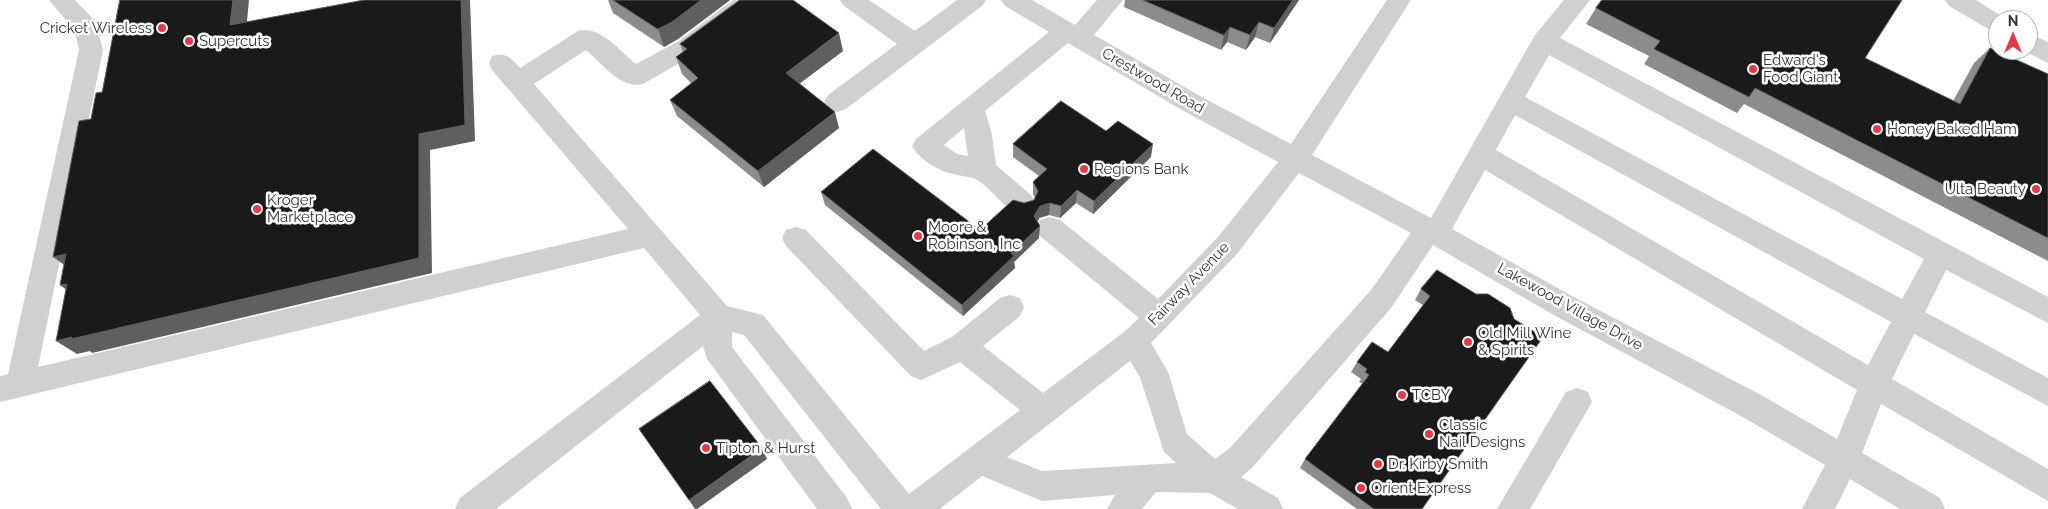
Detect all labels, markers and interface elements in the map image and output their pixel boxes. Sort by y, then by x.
north arrow [1988,10,2038,60]
text: N [2008,13,2018,29]
place label: Cricket Wireless [40,19,152,37]
marker: Cricket Wireless [156,22,168,34]
place label: Supercuts [199,32,270,50]
marker: Supercuts [183,35,195,47]
street label: Crestwood Road [1099,44,1207,118]
place label: Edward's Food Giant [1763,51,1838,86]
marker: Edward's Food Giant [1747,63,1759,75]
place label: Honey Baked Ham [1887,120,2017,138]
marker: Honey Baked Ham [1871,123,1883,135]
place label: Regions Bank [1094,160,1188,178]
marker: Regions Bank [1078,163,1090,175]
place label: Ulta Beauty [1945,180,2026,198]
marker: Ulta Beauty [2030,183,2042,195]
place label: Kroger Marketplace [267,191,353,226]
marker: Kroger Marketplace [251,203,263,215]
place label: Moore & Robinson, Inc [928,218,1021,253]
marker: Moore & Robinson, Inc [912,230,924,242]
street label: Fairway Avenue [1145,239,1233,329]
street label: Lakewood Village Drive [1494,260,1646,354]
place label: Old Mill Wine & Spirits [1478,324,1571,359]
marker: Old Mill Wine & Spirits [1462,336,1474,348]
place label: TCBY [1412,386,1450,404]
marker: TCBY [1396,389,1408,401]
place label: Classic Nail Designs [1439,416,1525,451]
marker: Classic Nail Designs [1423,428,1435,440]
place label: Tipton & Hurst [716,439,815,457]
marker: Tipton & Hurst [700,442,712,454]
place label: Dr. Kirby Smith [1388,455,1488,473]
marker: Dr. Kirby Smith [1372,458,1384,470]
place label: Orient Express [1371,479,1471,497]
marker: Orient Express [1355,482,1367,494]

